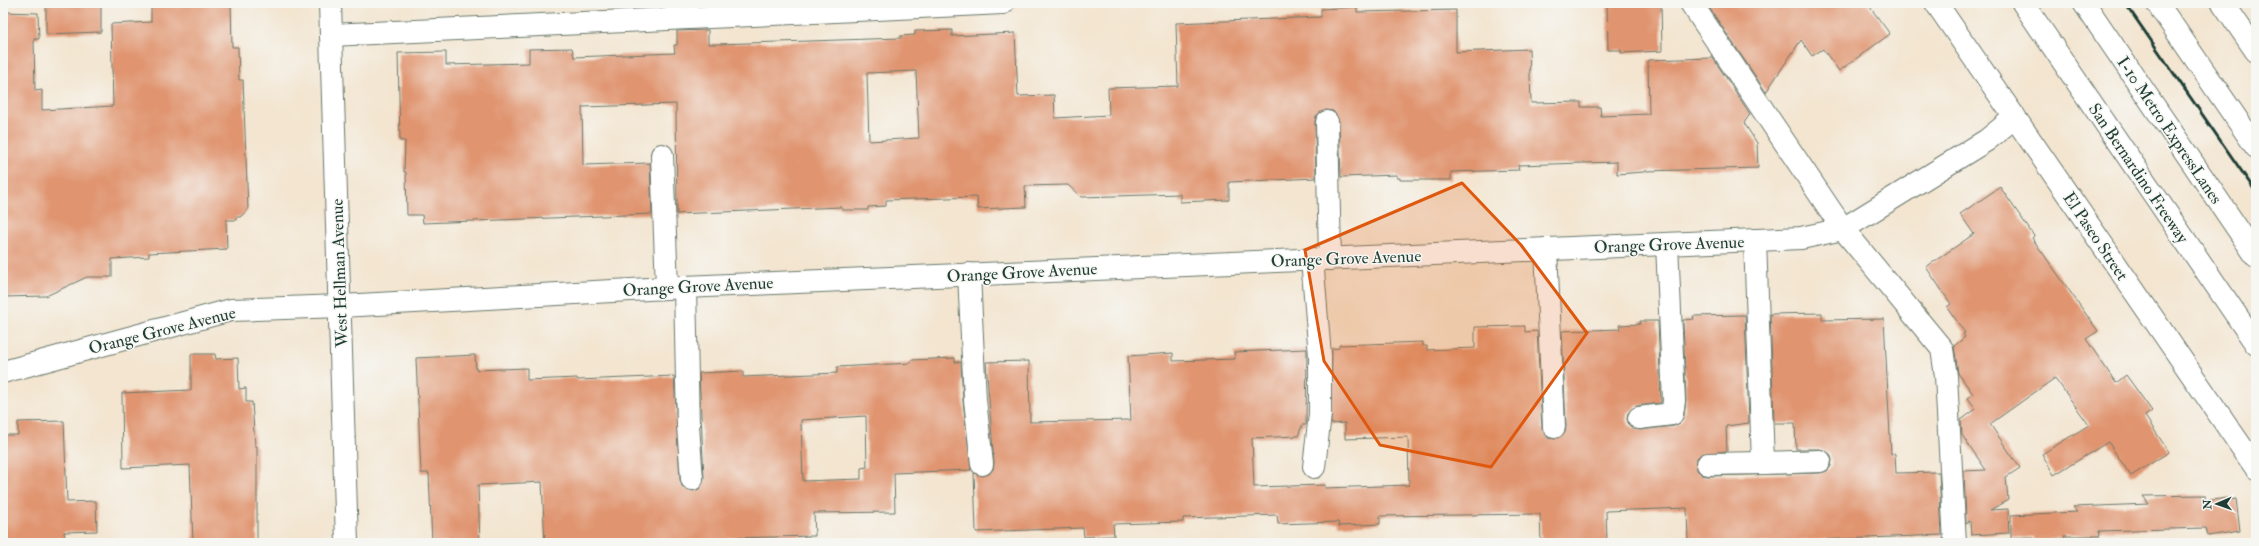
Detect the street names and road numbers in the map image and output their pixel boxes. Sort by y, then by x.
street label: I-10 Metro ExpressLanes [2112,53,2227,209]
street label: San Bernardino Freeway [2083,99,2193,248]
street label: El Paseo Street [2058,188,2133,285]
street label: West Hellman Avenue [326,198,353,349]
street label: Orange Grove Avenue [1593,231,1745,258]
street label: Orange Grove Avenue [1270,245,1422,272]
street label: Orange Grove Avenue [946,258,1098,287]
street label: Orange Grove Avenue [622,272,774,301]
street label: Orange Grove Avenue [86,302,238,359]

